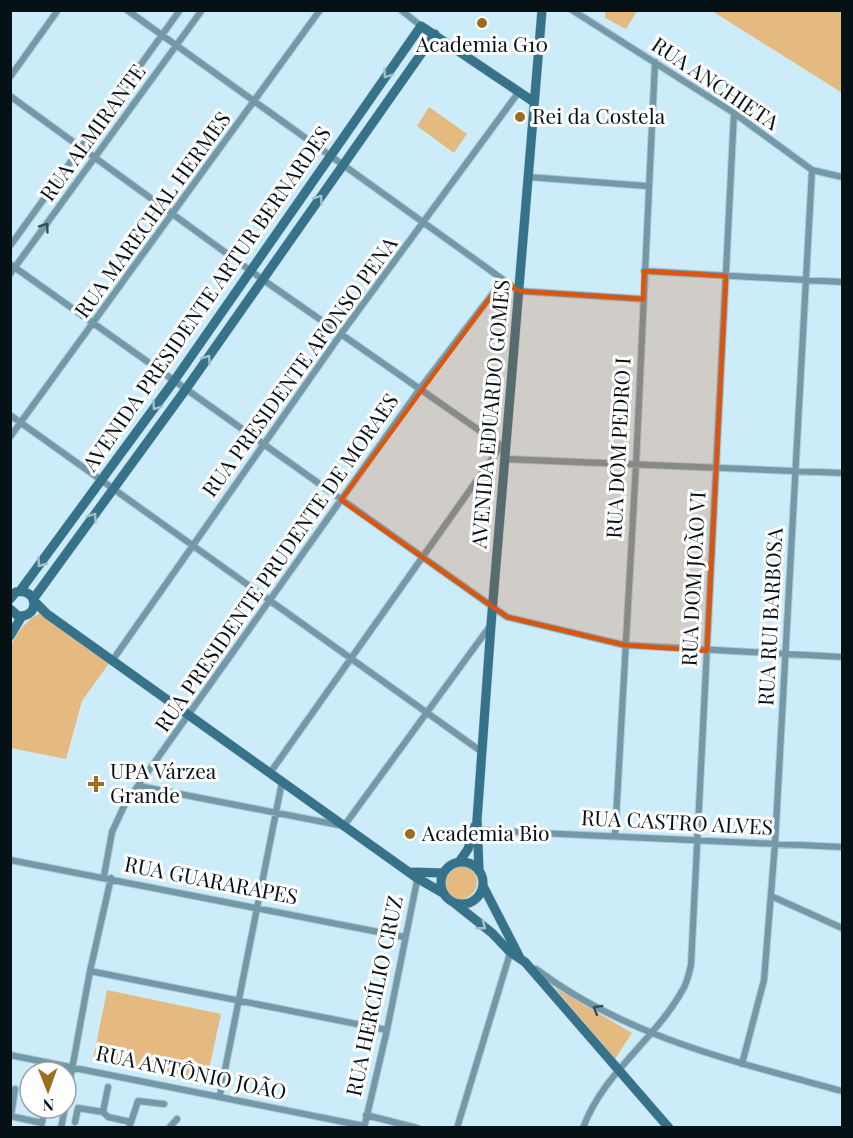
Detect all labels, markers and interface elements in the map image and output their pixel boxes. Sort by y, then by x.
marker: Academia G10 [475,16,489,30]
place label: Academia G10 [415,29,548,57]
street label: RUA ANCHIETA [647,29,786,136]
street label: RUA ALMIRANTE [32,58,150,206]
one-way arrow [383,67,394,78]
place label: Rei da Costela [532,101,666,129]
street label: RUA MARECHAL HERMES [67,105,236,323]
marker: Rei da Costela [513,110,527,124]
street label: AVENIDA PRESIDENTE ARTUR BERNARDES [74,120,336,477]
one-way arrow [312,195,323,206]
one-way arrow [38,222,49,233]
street label: RUA PRESIDENTE AFONSO PENA [194,229,403,502]
street label: AVENIDA EDUARDO GOMES [463,278,515,550]
one-way arrow [200,355,211,366]
street label: RUA DOM PEDRO I [598,357,636,539]
street label: RUA PRESIDENTE PRUDENTE DE MORAES [147,387,404,737]
one-way arrow [152,400,163,411]
street label: RUA DOM JOÃO VI [673,491,711,667]
one-way arrow [86,513,97,524]
street label: RUA RUI BARBOSA [750,526,788,707]
one-way arrow [37,557,48,568]
place label: UPA Várzea Grande [110,756,217,808]
marker: UPA Várzea Grande [87,775,105,793]
street label: RUA CASTRO ALVES [580,802,774,840]
place label: Academia Bio [421,818,550,846]
marker: Academia Bio [403,827,417,841]
street label: RUA GUARARAPES [122,848,301,910]
street label: RUA HERCÍLIO CRUZ [338,893,408,1098]
one-way arrow [476,918,487,929]
one-way arrow [592,1004,603,1016]
street label: RUA ANTÔNIO JOÃO [94,1037,289,1105]
north arrow [18,1060,78,1120]
text: N [42,1095,54,1116]

